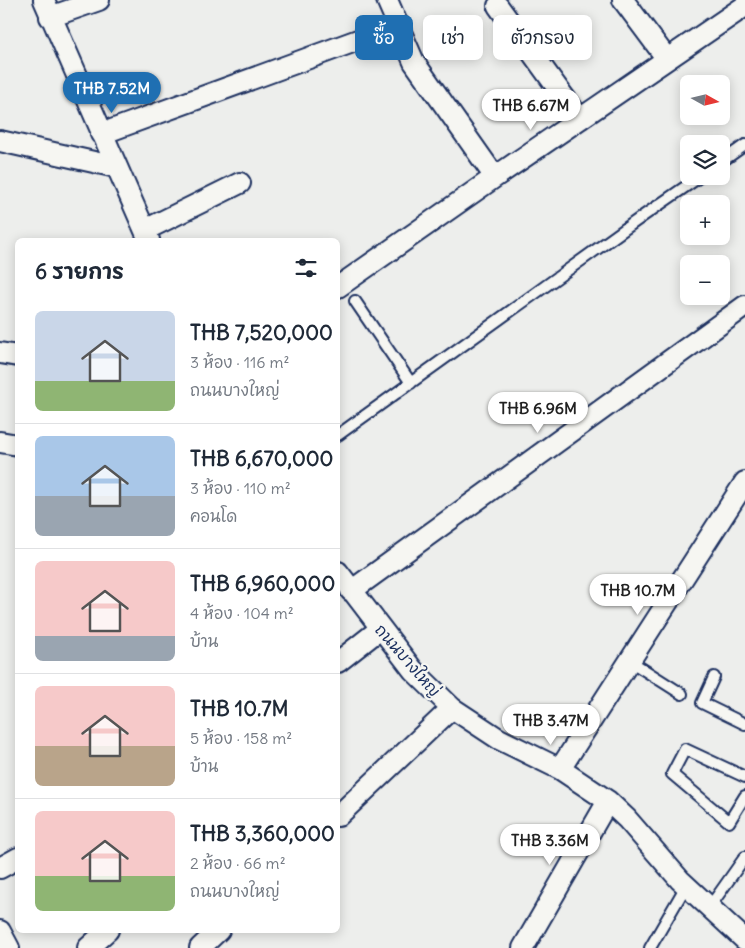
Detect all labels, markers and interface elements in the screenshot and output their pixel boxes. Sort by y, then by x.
chip: ซื้อ [355,15,413,60]
chip: เช่า [423,15,483,60]
chip: ตัวกรอง [493,15,592,60]
pin: THB 7.52M [55,72,169,114]
north arrow [680,75,730,125]
map controls [680,75,730,305]
text: THB 7.52M [74,78,150,98]
pin: THB 6.67M [474,88,588,131]
text: THB 6.67M [493,95,569,115]
button: layers [680,135,730,185]
button: + [680,195,730,245]
icon: filters [292,254,320,282]
button: − [680,255,730,305]
text: 6 รายการ [35,258,124,285]
text: THB 7,520,000 [190,319,333,346]
icon: home [75,331,135,391]
text: 3 ห้อง · 116 m² [190,352,289,372]
text: ถนนบางใหญ่ [190,380,280,400]
pin: THB 6.96M [481,392,595,434]
text: THB 6.96M [499,398,577,418]
text: THB 6,670,000 [190,445,333,472]
icon: home [75,456,135,516]
text: 3 ห้อง · 110 m² [190,478,291,498]
text: คอนโด [190,506,237,526]
text: THB 6,960,000 [190,570,335,597]
pin: THB 10.7M [581,574,695,616]
text: THB 10.7M [600,580,676,600]
icon: home [75,581,135,641]
text: 4 ห้อง · 104 m² [190,603,294,623]
street label: ถนนบางใหญ่ [371,619,446,700]
text: บ้าน [190,631,218,651]
text: THB 10.7M [190,695,289,722]
pin: THB 3.47M [494,704,608,746]
icon: home [75,706,135,766]
text: THB 3.47M [513,710,589,730]
text: 5 ห้อง · 158 m² [190,728,292,748]
text: บ้าน [190,756,218,776]
text: THB 3,360,000 [190,820,335,847]
pin: THB 3.36M [493,824,607,866]
text: THB 3.36M [511,830,589,850]
icon: home [75,831,135,891]
text: 2 ห้อง · 66 m² [190,853,286,873]
text: ถนนบางใหญ่ [190,881,280,901]

